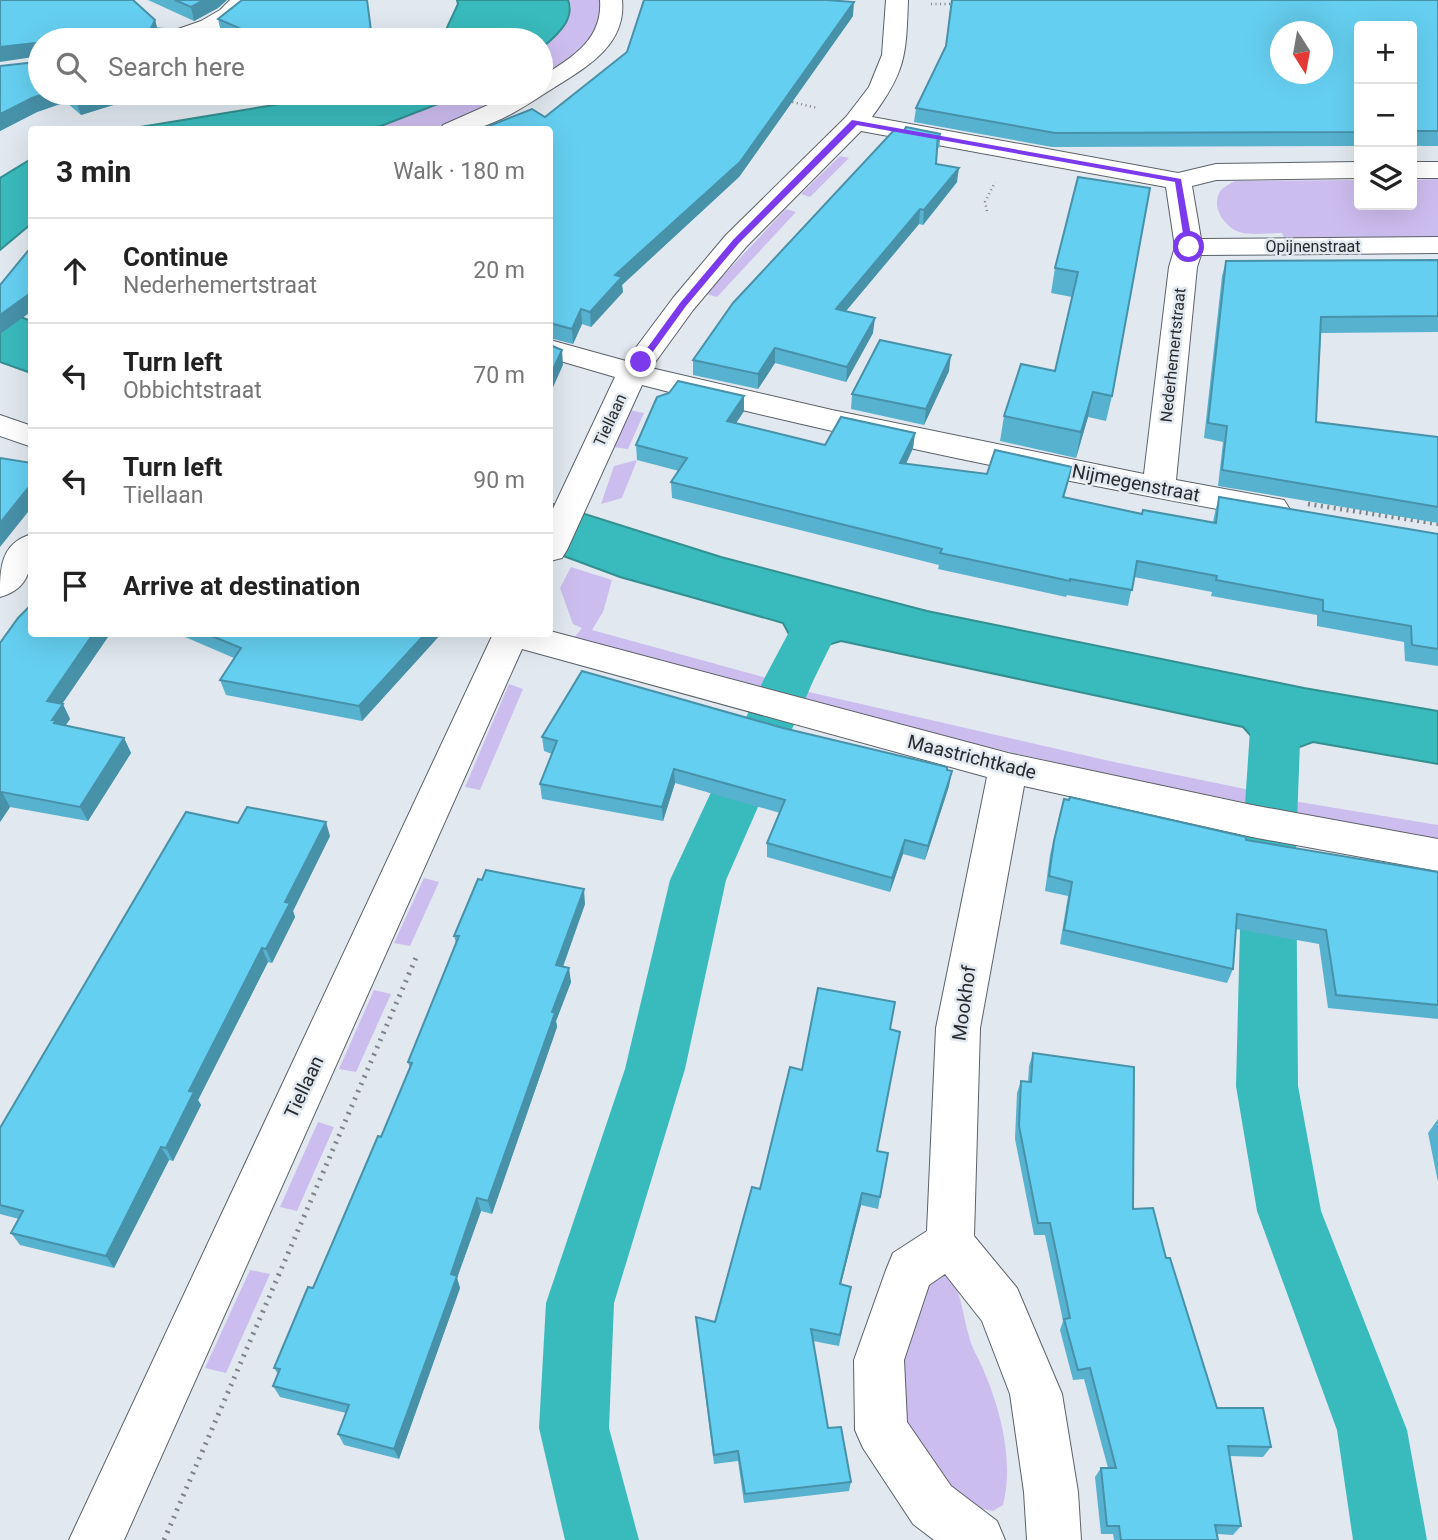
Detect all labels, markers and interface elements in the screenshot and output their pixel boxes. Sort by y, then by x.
north arrow [1270,21,1333,84]
map controls [1354,21,1417,210]
button: + [1354,21,1417,84]
search box [28,28,553,105]
icon: search [52,48,90,86]
text: Search here [108,52,245,82]
button: − [1354,84,1417,147]
button: layers [1354,147,1417,210]
text: 3 min [56,154,131,189]
text: Walk · 180 m [393,158,525,185]
route start [1173,231,1204,262]
street label: Opijnenstraat [1265,237,1361,256]
text: Continue [123,242,228,272]
icon: ahead [56,252,94,290]
text: 20 m [473,257,525,284]
text: Nederhemertstraat [123,272,317,299]
street label: Nederhemertstraat [1156,287,1190,423]
route end [625,346,656,377]
text: Turn left [123,347,222,377]
icon: left [56,357,94,395]
text: 70 m [473,362,525,389]
text: Obbichtstraat [123,377,262,404]
street label: Tiellaan [590,391,630,449]
text: Turn left [123,452,222,482]
street label: Nijmegenstraat [1070,459,1202,507]
icon: left [56,462,94,500]
text: 90 m [473,467,525,494]
text: Tiellaan [123,482,203,509]
icon: arrive [56,567,94,605]
text: Arrive at destination [123,571,360,601]
street label: Maastrichtkade [905,730,1039,784]
street label: Mookhof [947,963,981,1042]
street label: Tiellaan [280,1052,328,1122]

